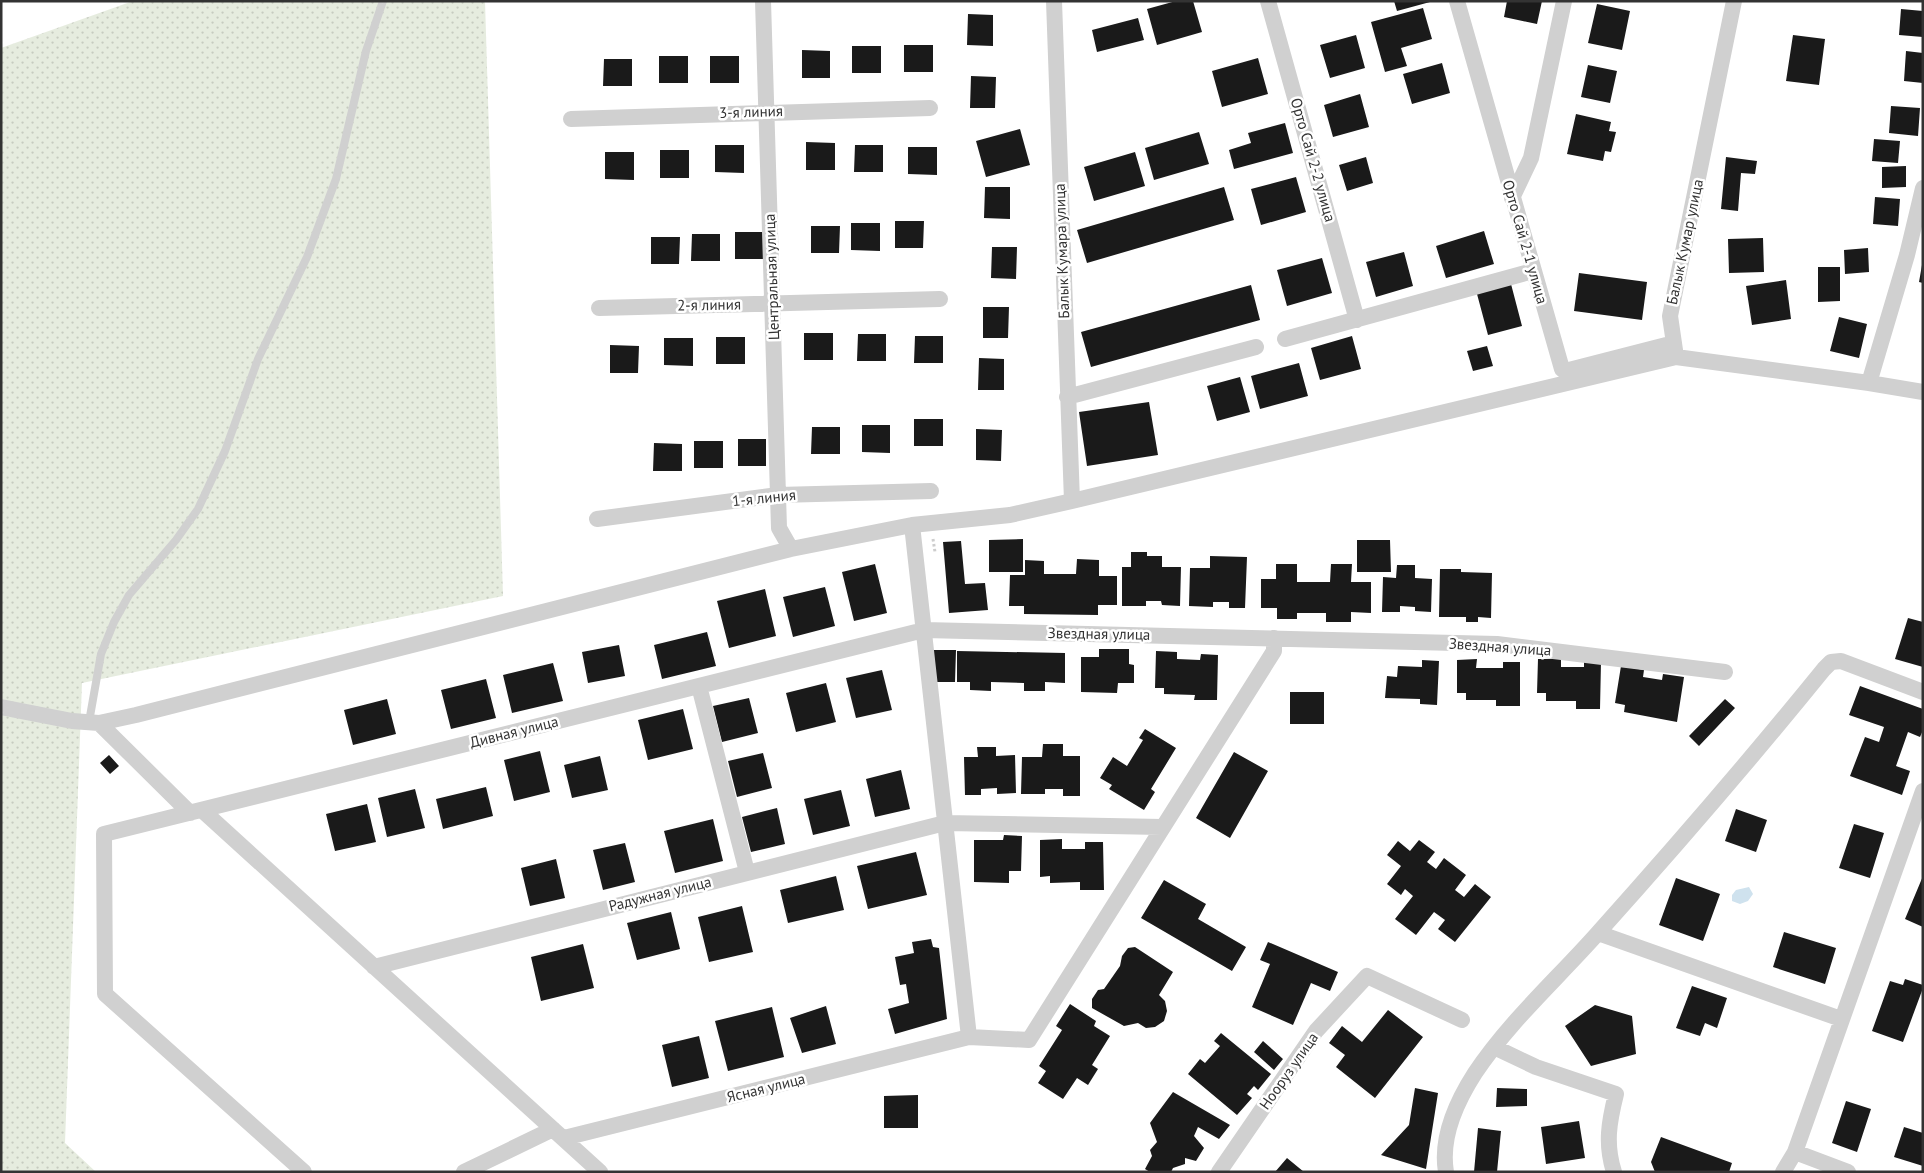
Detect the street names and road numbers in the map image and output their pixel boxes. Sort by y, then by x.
street label: Орто Сай 2-2 улица [1287,96,1340,224]
street label: 3-я линия [719,101,783,122]
street label: Балык Кумар улица [1662,177,1707,306]
street label: Орто Сай 2-1 улица [1499,178,1552,306]
street label: Балык Кумара улица [1050,183,1073,319]
street label: Центральная улица [760,213,783,341]
street label: 2-я линия [677,294,741,315]
street label: 1-я линия [731,485,797,510]
street label: Звездная улица [1047,623,1151,644]
street label: Звездная улица [1448,633,1552,660]
street label: Дивная улица [468,711,560,752]
street label: Радужная улица [607,872,713,915]
street label: Нооруз улица [1255,1028,1322,1113]
street label: Ясная улица [725,1069,807,1106]

